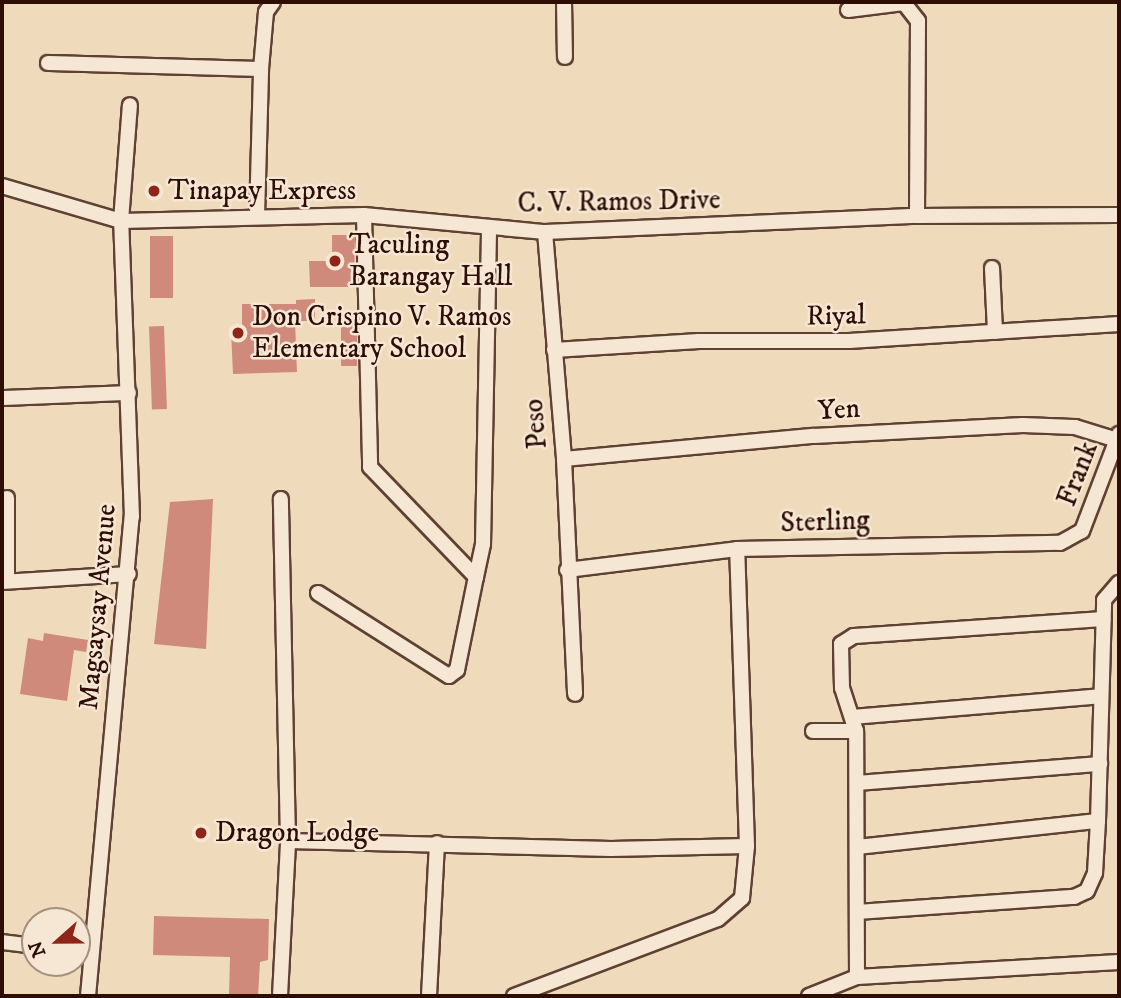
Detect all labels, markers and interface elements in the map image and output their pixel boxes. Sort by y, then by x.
place label: Tinapay Express [168,174,356,208]
marker: Tinapay Express [146,183,162,199]
street label: C. V. Ramos Drive [517,183,721,221]
place label: Taculing Barangay Hall [349,228,512,294]
marker: Taculing Barangay Hall [327,253,343,269]
street label: Riyal [806,299,866,333]
place label: Don Crispino V. Ramos Elementary School [252,300,511,366]
marker: Don Crispino V. Ramos Elementary School [230,325,246,341]
street label: Yen [817,392,861,428]
street label: Peso [517,397,555,451]
street label: Frank [1050,437,1106,511]
street label: Magsaysay Avenue [72,503,124,711]
street label: Sterling [780,504,870,540]
place label: Dragon Lodge [215,816,379,850]
marker: Dragon Lodge [193,825,209,841]
north arrow [21,907,91,977]
text: N [24,938,51,960]

